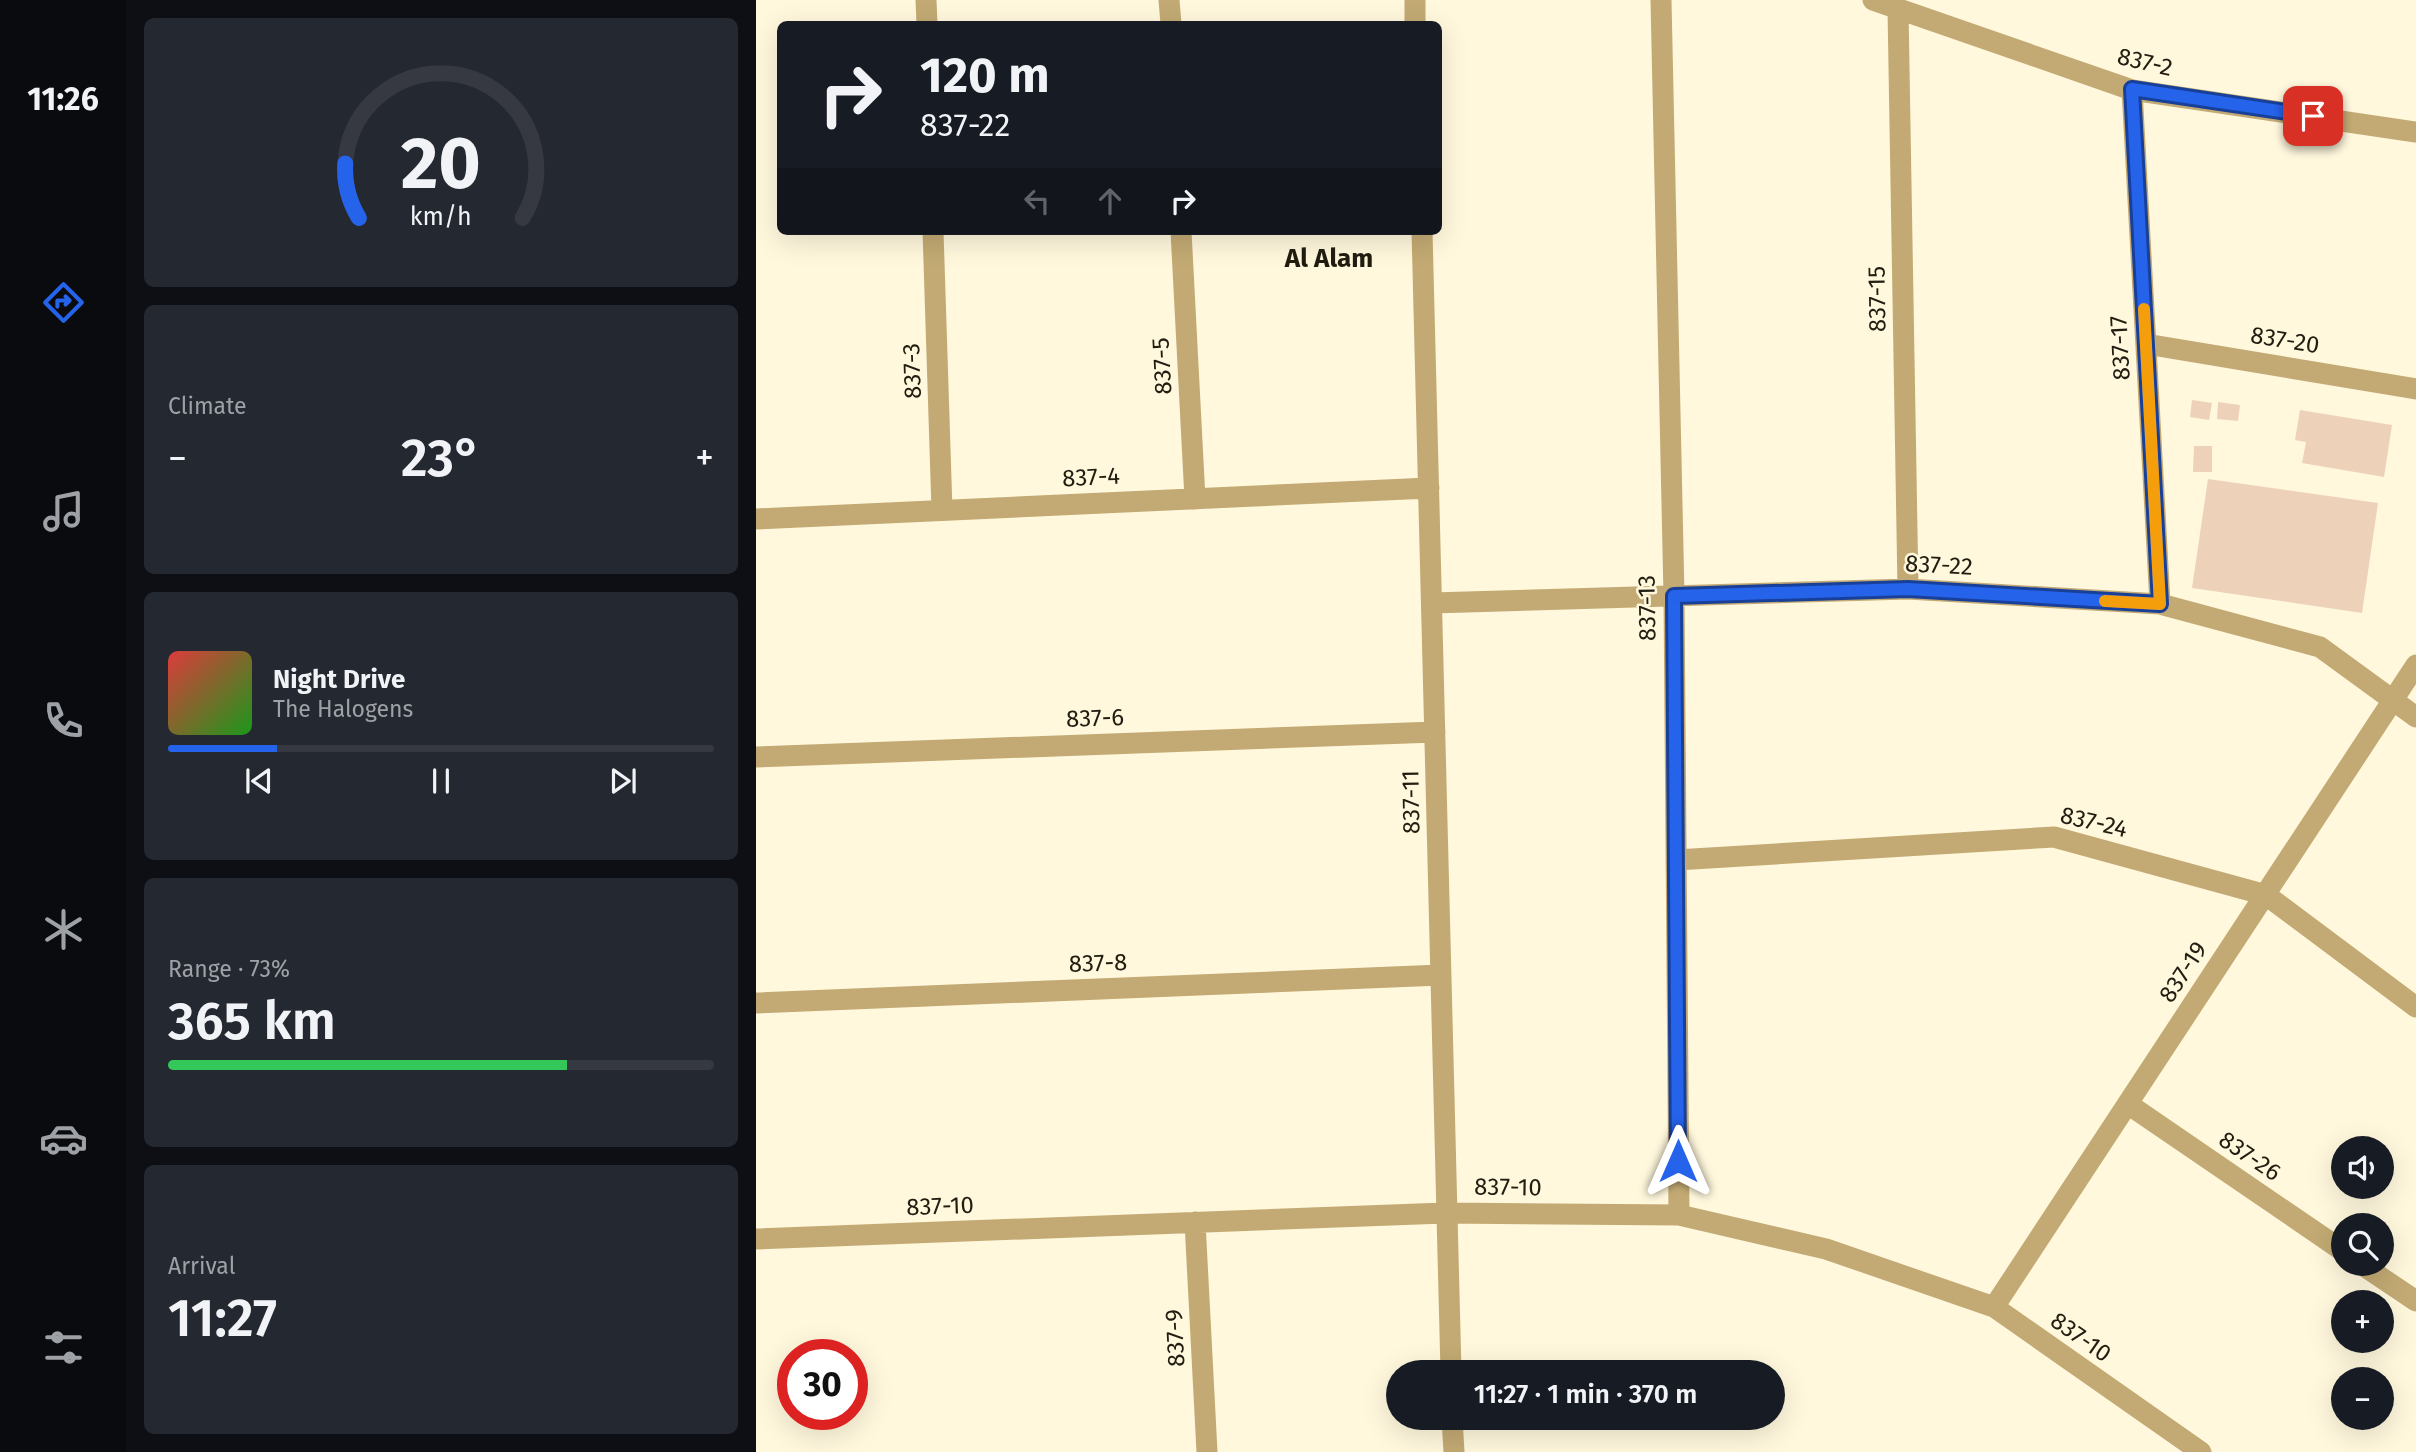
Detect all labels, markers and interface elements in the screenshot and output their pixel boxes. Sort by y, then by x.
street label: 837-2 [2115,42,2175,82]
text: 120 m [920,46,1050,105]
icon: right [805,49,896,140]
text: 11:26 [27,80,99,118]
pin [2283,86,2343,146]
icon: arrive [2294,97,2332,135]
text: 837-22 [920,106,1010,144]
text: 20 [401,121,481,208]
icon: left [1018,182,1056,220]
icon: ahead [1091,182,1129,220]
icon: right [1164,182,1202,220]
text: km/h [410,202,472,232]
district label: Al Alam [1284,243,1373,274]
street label: 837-15 [1862,266,1892,332]
icon: directions [39,278,88,327]
street label: 837-17 [2104,315,2136,381]
street label: 837-20 [2249,321,2321,359]
street label: 837-5 [1147,337,1177,395]
street label: 837-3 [897,343,927,399]
text: Climate [168,392,247,420]
text: 23° [401,427,481,490]
text: − [168,435,187,481]
text: + [695,435,714,481]
street label: 837-4 [1061,461,1121,492]
icon: music [39,487,88,536]
street label: 837-22 [1904,549,1974,581]
street label: 837-13 [1632,575,1662,641]
text: Night Drive [273,664,405,695]
text: The Halogens [273,695,413,723]
icon: phone [39,696,88,745]
street label: 837-6 [1065,703,1125,733]
icon: previous [240,762,278,800]
icon: pause [422,762,460,800]
icon: next [604,762,642,800]
street label: 837-11 [1396,770,1426,834]
street label: 837-24 [2058,801,2130,843]
icon: climate [39,905,88,954]
street label: 837-19 [2153,936,2213,1008]
street label: 837-8 [1068,948,1128,978]
text: Range · 73% [168,955,290,983]
text: 365 km [168,990,336,1053]
icon: car [39,1114,88,1163]
position arrow [1641,1124,1715,1198]
street label: 837-26 [2214,1125,2286,1187]
map controls [2331,1136,2394,1430]
button: sound [2331,1136,2394,1199]
street label: 837-10 [1474,1172,1542,1202]
street label: 837-10 [906,1191,974,1221]
button: search [2331,1213,2394,1276]
text: Arrival [168,1252,235,1280]
text: 11:27 [168,1287,277,1350]
button: + [2331,1290,2394,1353]
street label: 837-10 [2045,1306,2117,1368]
street label: 837-9 [1160,1308,1190,1368]
icon: filters [39,1323,88,1372]
speed limit sign: 30 [777,1339,868,1430]
button: − [2331,1367,2394,1430]
text: 11:27 · 1 min · 370 m [1474,1379,1697,1410]

